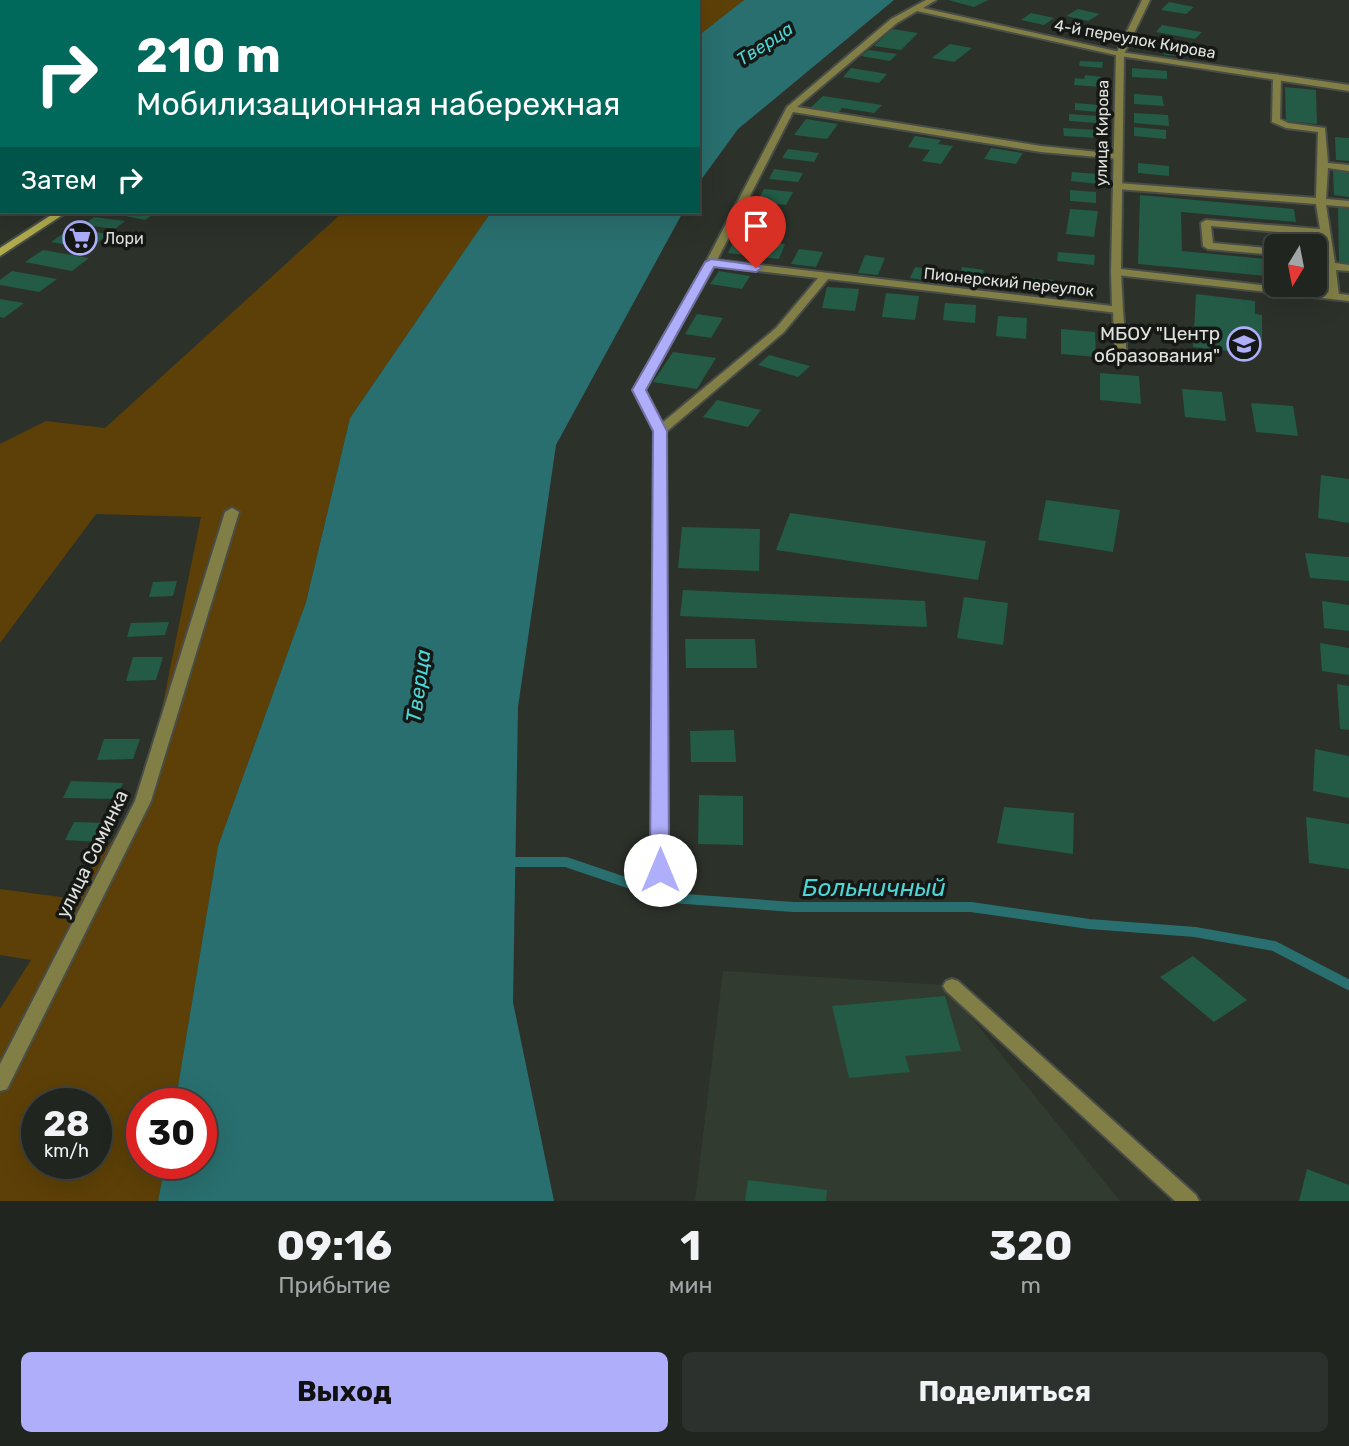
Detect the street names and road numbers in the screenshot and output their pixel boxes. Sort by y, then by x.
street label: 4-й переулок Кирова [1053,15,1217,63]
street label: улица Кирова [1092,80,1112,186]
street label: Пионерский переулок [923,264,1096,300]
street label: улица Соминка [51,786,133,922]

